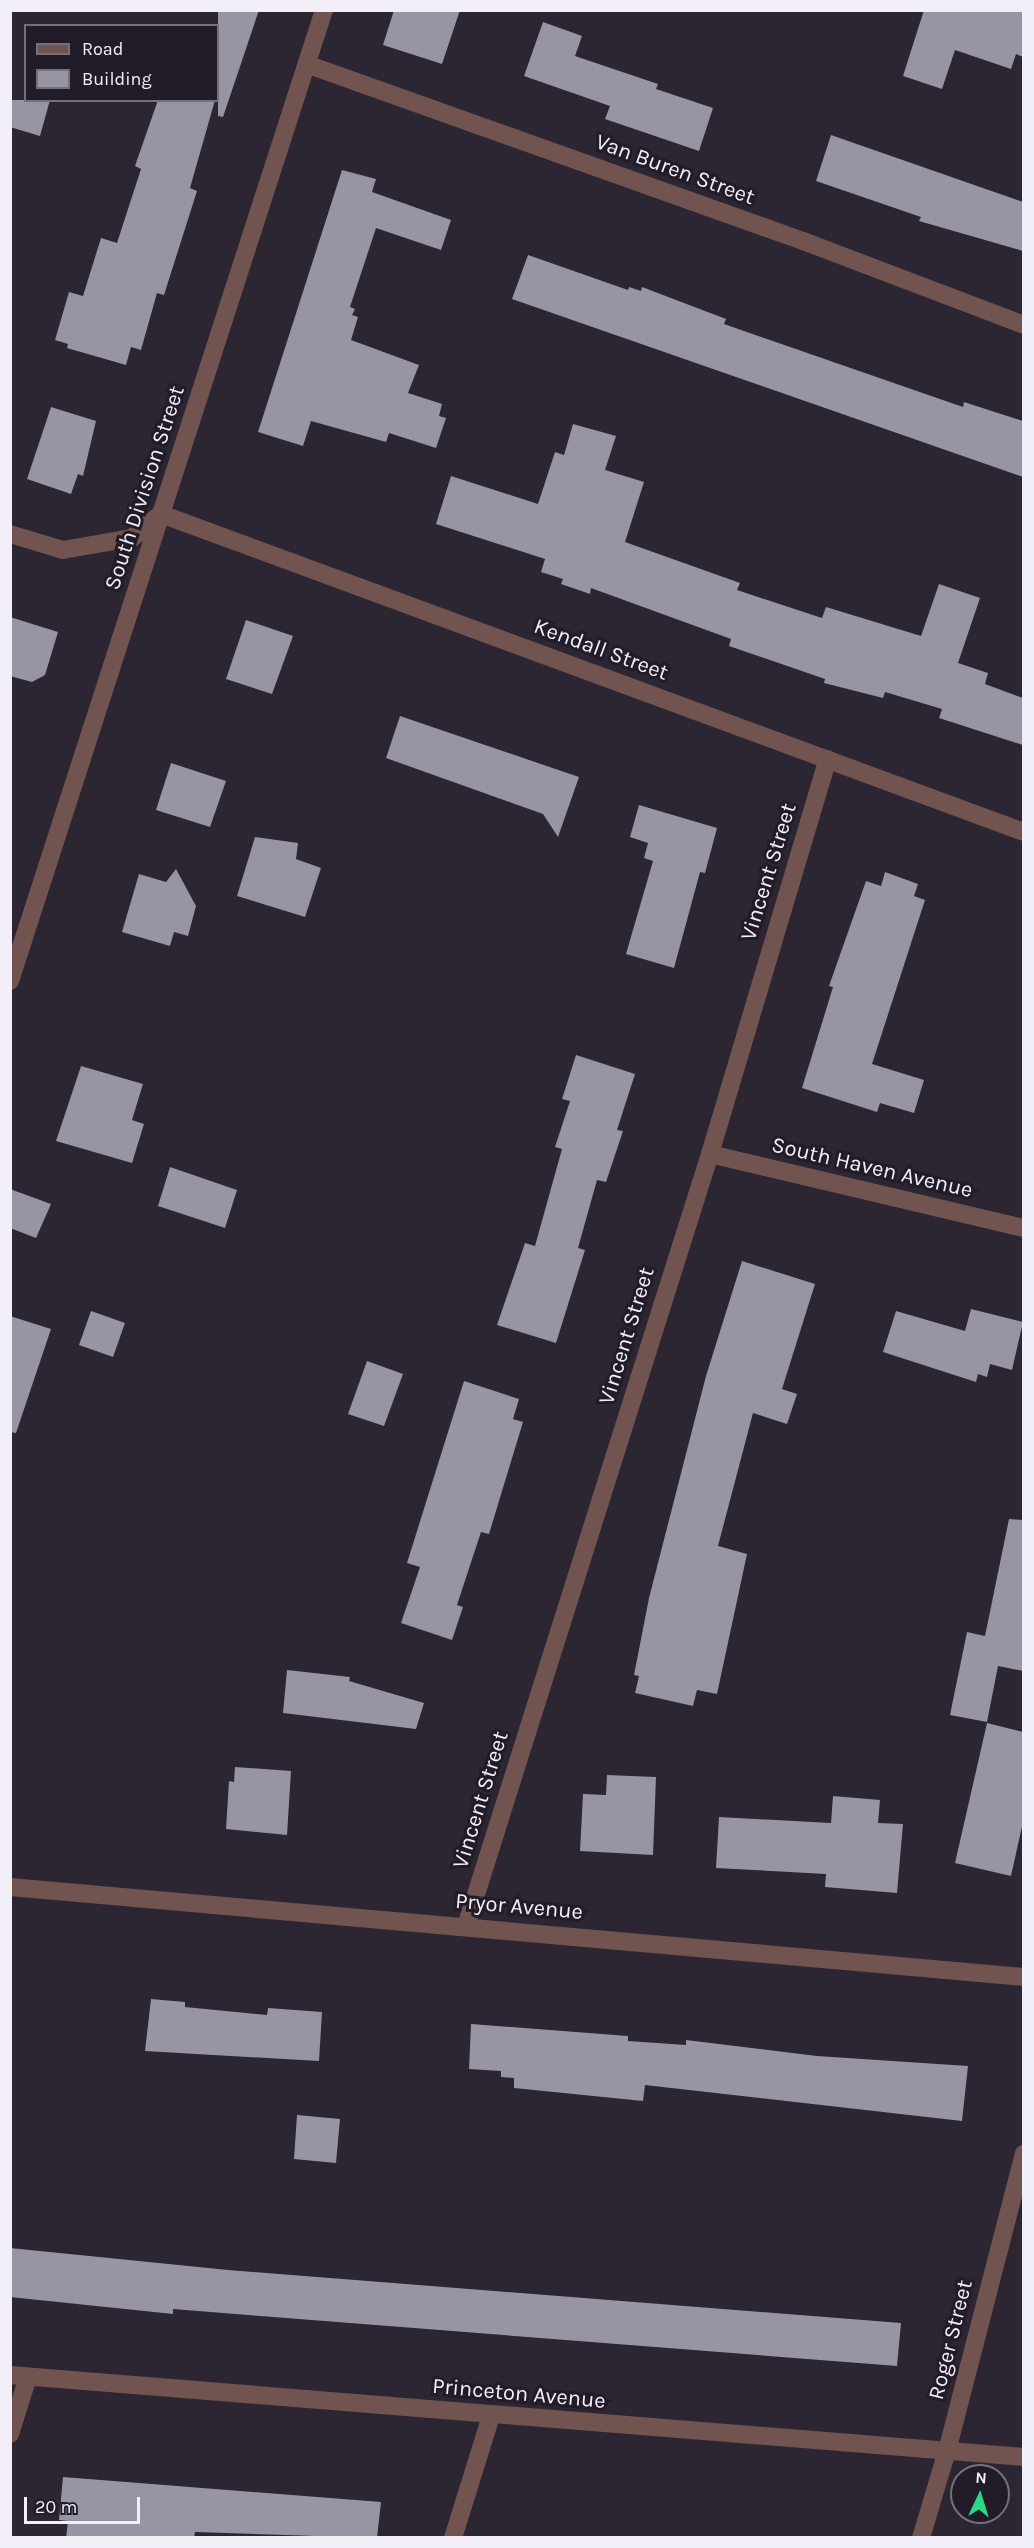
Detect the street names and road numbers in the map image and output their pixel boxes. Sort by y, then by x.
street label: Van Buren Street [592,129,758,211]
street label: South Division Street [100,383,190,593]
street label: Kendall Street [530,613,672,687]
street label: Vincent Street [736,800,802,944]
street label: South Haven Avenue [769,1132,975,1204]
street label: Vincent Street [594,1264,660,1408]
street label: Vincent Street [448,1728,514,1872]
street label: Pryor Avenue [454,1888,584,1926]
street label: Roger Street [923,2277,979,2403]
street label: Princeton Avenue [431,2373,607,2415]

